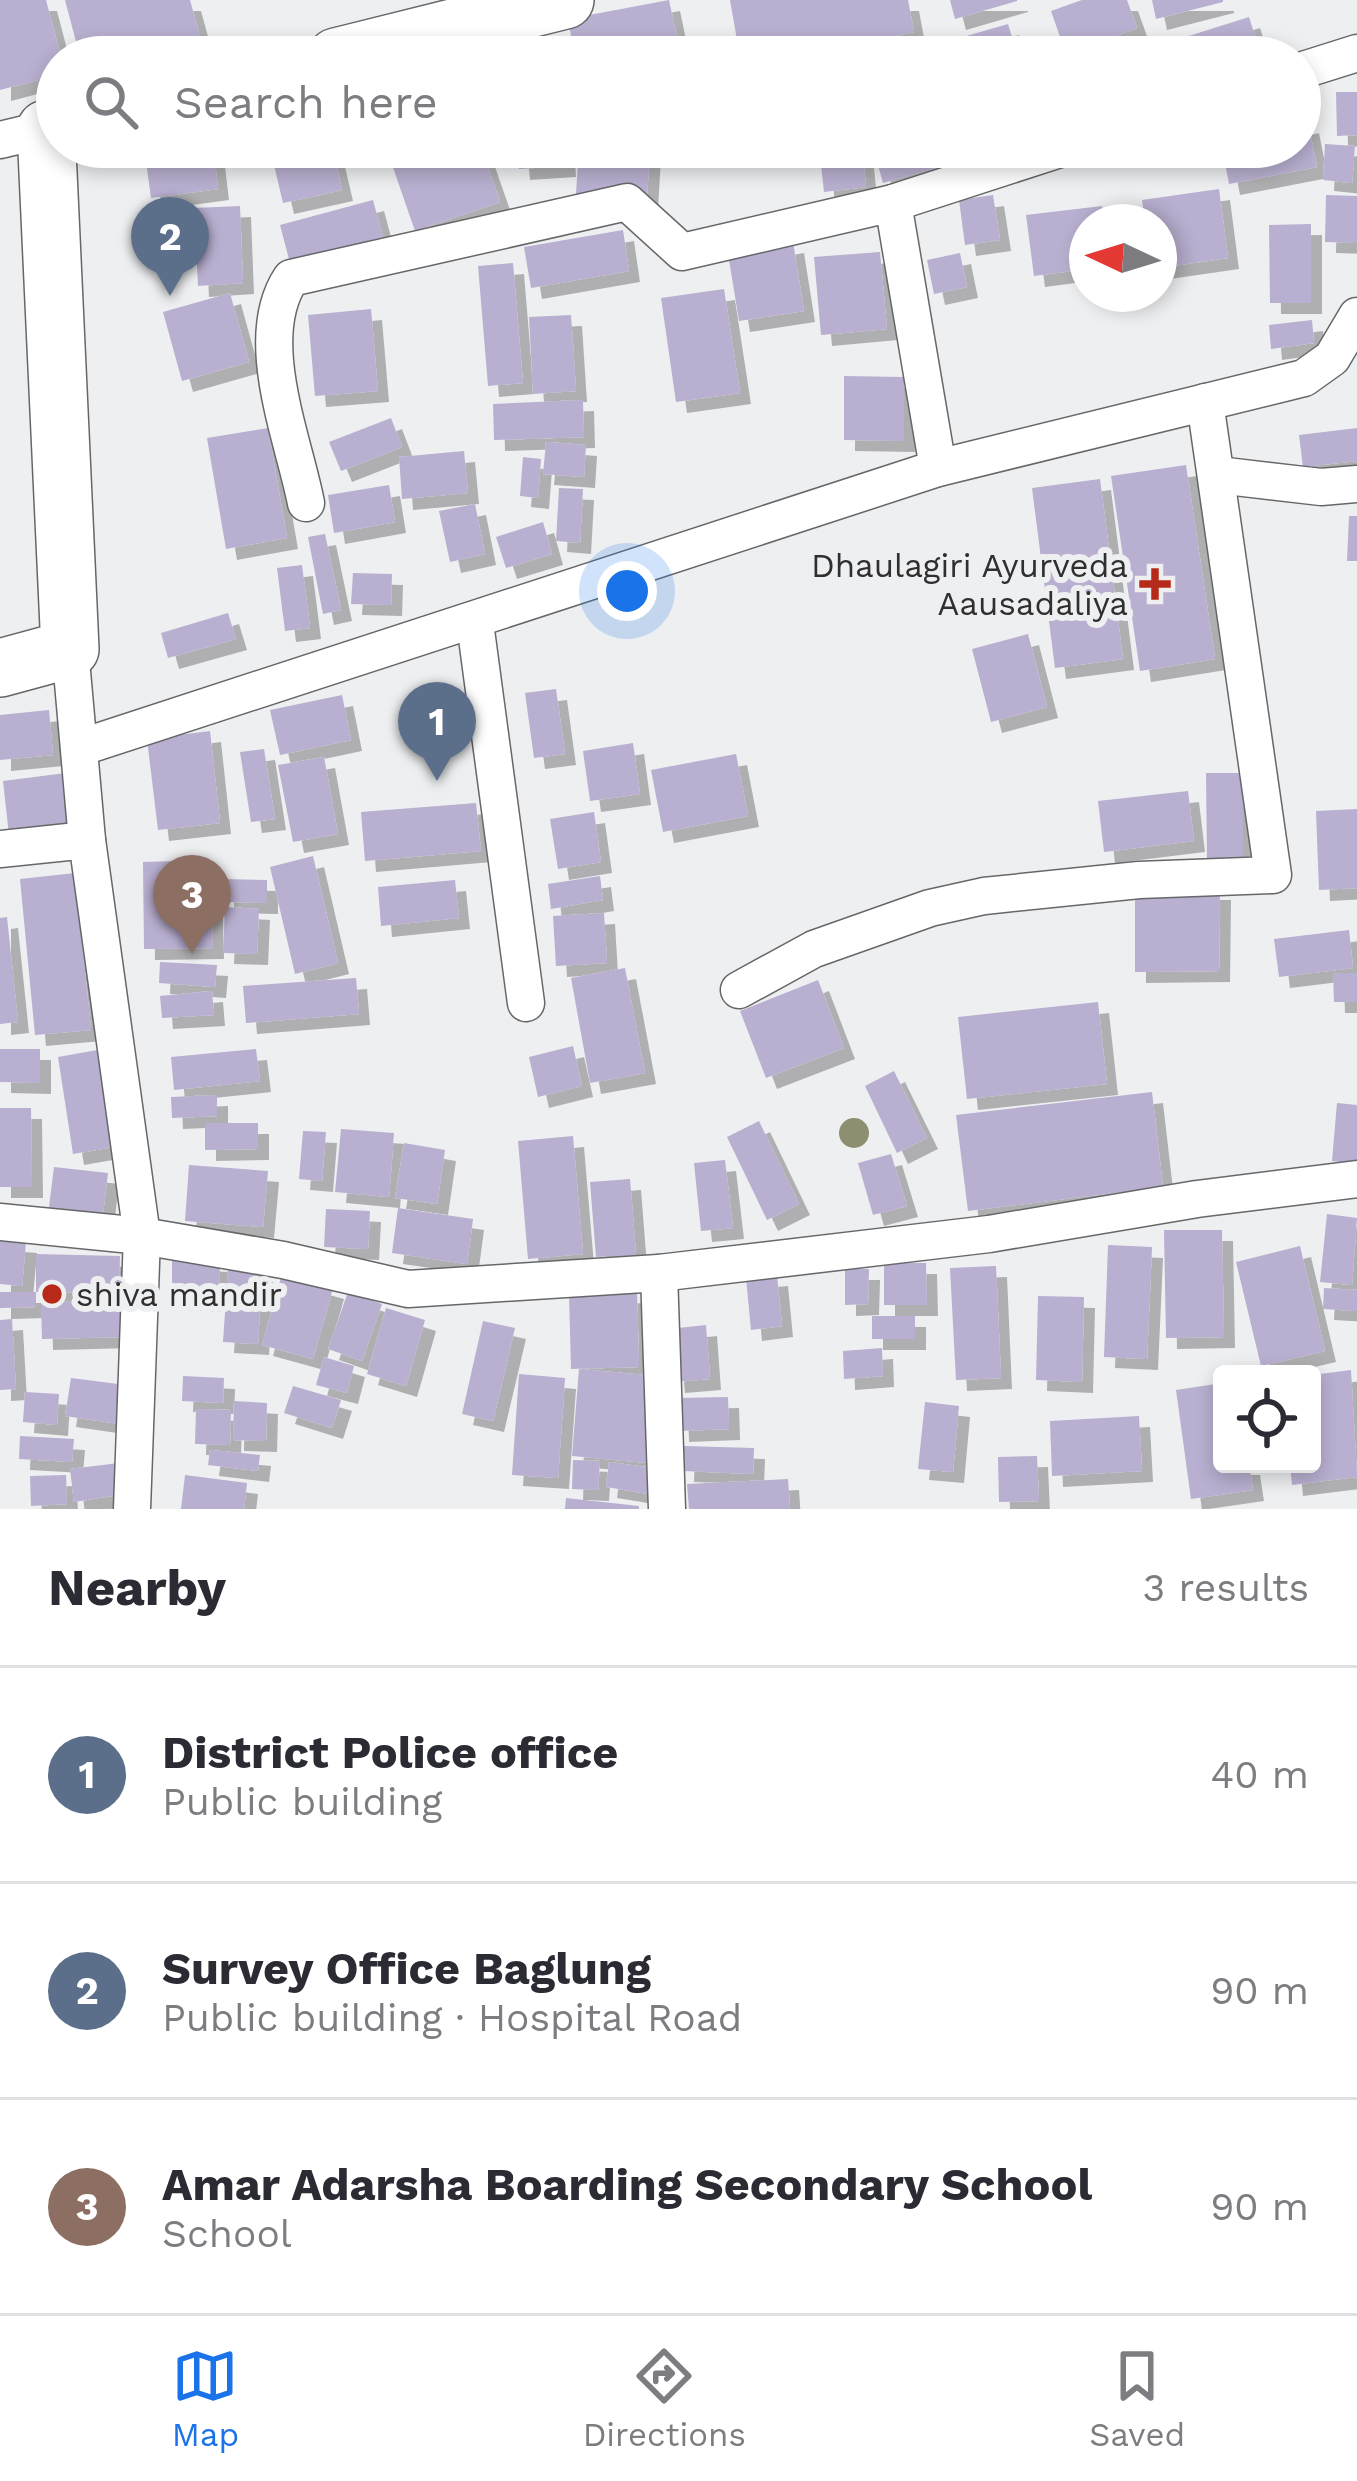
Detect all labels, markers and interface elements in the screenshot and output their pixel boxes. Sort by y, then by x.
search box [36,36,1321,168]
icon: search [78,69,144,135]
text: Search here [174,76,438,129]
pin: 2 [131,197,209,296]
north arrow [1069,204,1177,312]
place label: Dhaulagiri Ayurveda Aausadaliya [811,546,1128,623]
your location [597,561,657,621]
marker: Dhaulagiri Ayurveda Aausadaliya [1139,568,1171,600]
pin: 1 [398,682,476,781]
pin: 3 [153,855,231,954]
place label: shiva mandir [76,1275,282,1314]
marker: shiva mandir [39,1281,65,1307]
map controls [1213,1365,1321,1473]
button: locate [1213,1365,1321,1473]
text: Nearby [48,1558,226,1617]
text: 3 results [1143,1565,1309,1610]
text: District Police office [162,1726,618,1779]
text: 1 [79,1752,95,1797]
text: 40 m [1210,1752,1309,1797]
text: Public building [162,1779,442,1824]
text: Survey Office Baglung [162,1942,651,1995]
text: 2 [75,1968,99,2013]
text: 90 m [1210,1968,1309,2013]
text: Public building · Hospital Road [162,1995,742,2040]
text: Amar Adarsha Boarding Secondary School [162,2158,1092,2211]
text: 3 [75,2184,99,2229]
text: 90 m [1210,2184,1309,2229]
text: School [162,2211,292,2256]
tab: Map [172,2343,239,2454]
tab: Directions [583,2343,746,2454]
tab: Saved [1089,2343,1185,2454]

